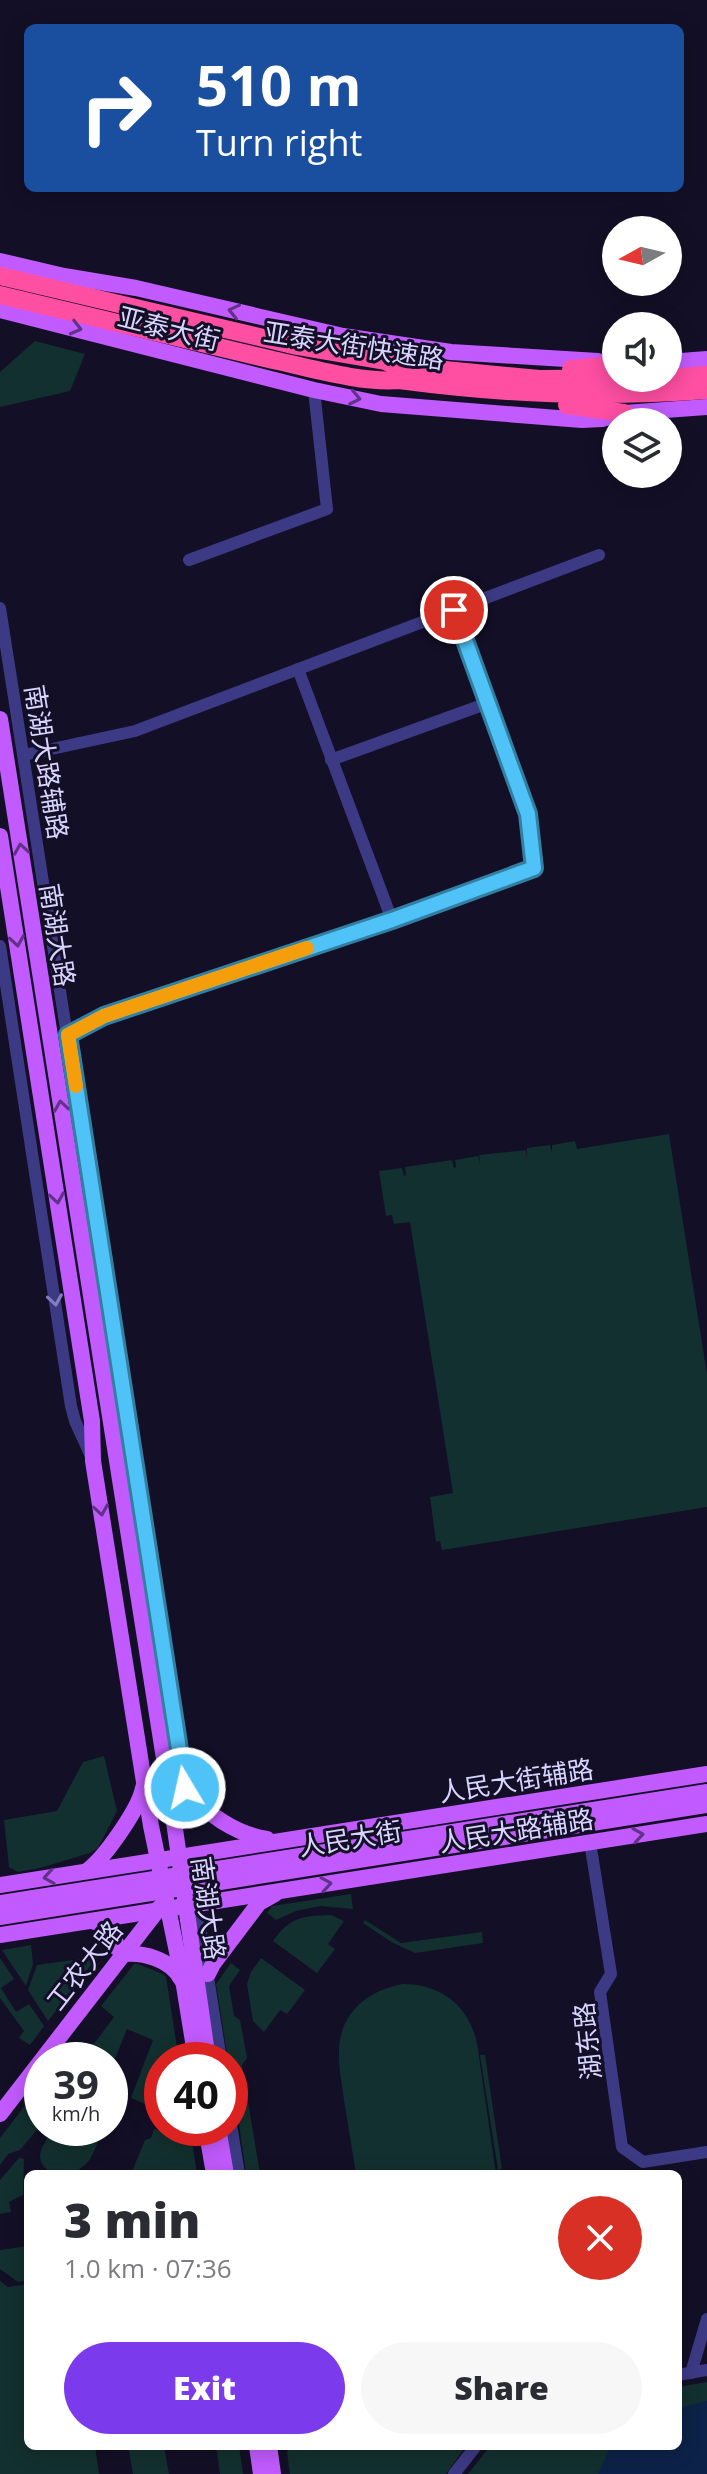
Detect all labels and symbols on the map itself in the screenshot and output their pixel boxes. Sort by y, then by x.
north arrow [602,216,682,296]
street label: 亚泰大街 [114,298,224,358]
one-way arrow [228,303,242,320]
street label: 亚泰大街快速路 [261,313,447,377]
one-way arrow [68,319,82,336]
one-way arrow [348,389,361,406]
pin [420,576,488,644]
street label: 南湖大路辅路 [17,682,77,842]
one-way arrow [13,843,30,856]
street label: 南湖大路 [32,881,84,989]
one-way arrow [7,934,24,948]
one-way arrow [53,1099,70,1113]
one-way arrow [48,1191,65,1204]
one-way arrow [46,1293,63,1307]
one-way arrow [92,1503,109,1517]
position arrow [143,1746,227,1830]
street label: 人民大街辅路 [436,1750,596,1810]
street label: 人民大路辅路 [436,1800,596,1860]
street label: 人民大街 [296,1812,404,1864]
one-way arrow [631,1827,645,1844]
street label: 南湖大路 [184,1854,234,1962]
one-way arrow [42,1868,56,1885]
one-way arrow [319,1876,333,1893]
street label: 工农大路 [38,1913,130,2017]
street label: 湖东路 [565,2000,609,2082]
speed limit sign: 40 [144,2042,248,2146]

